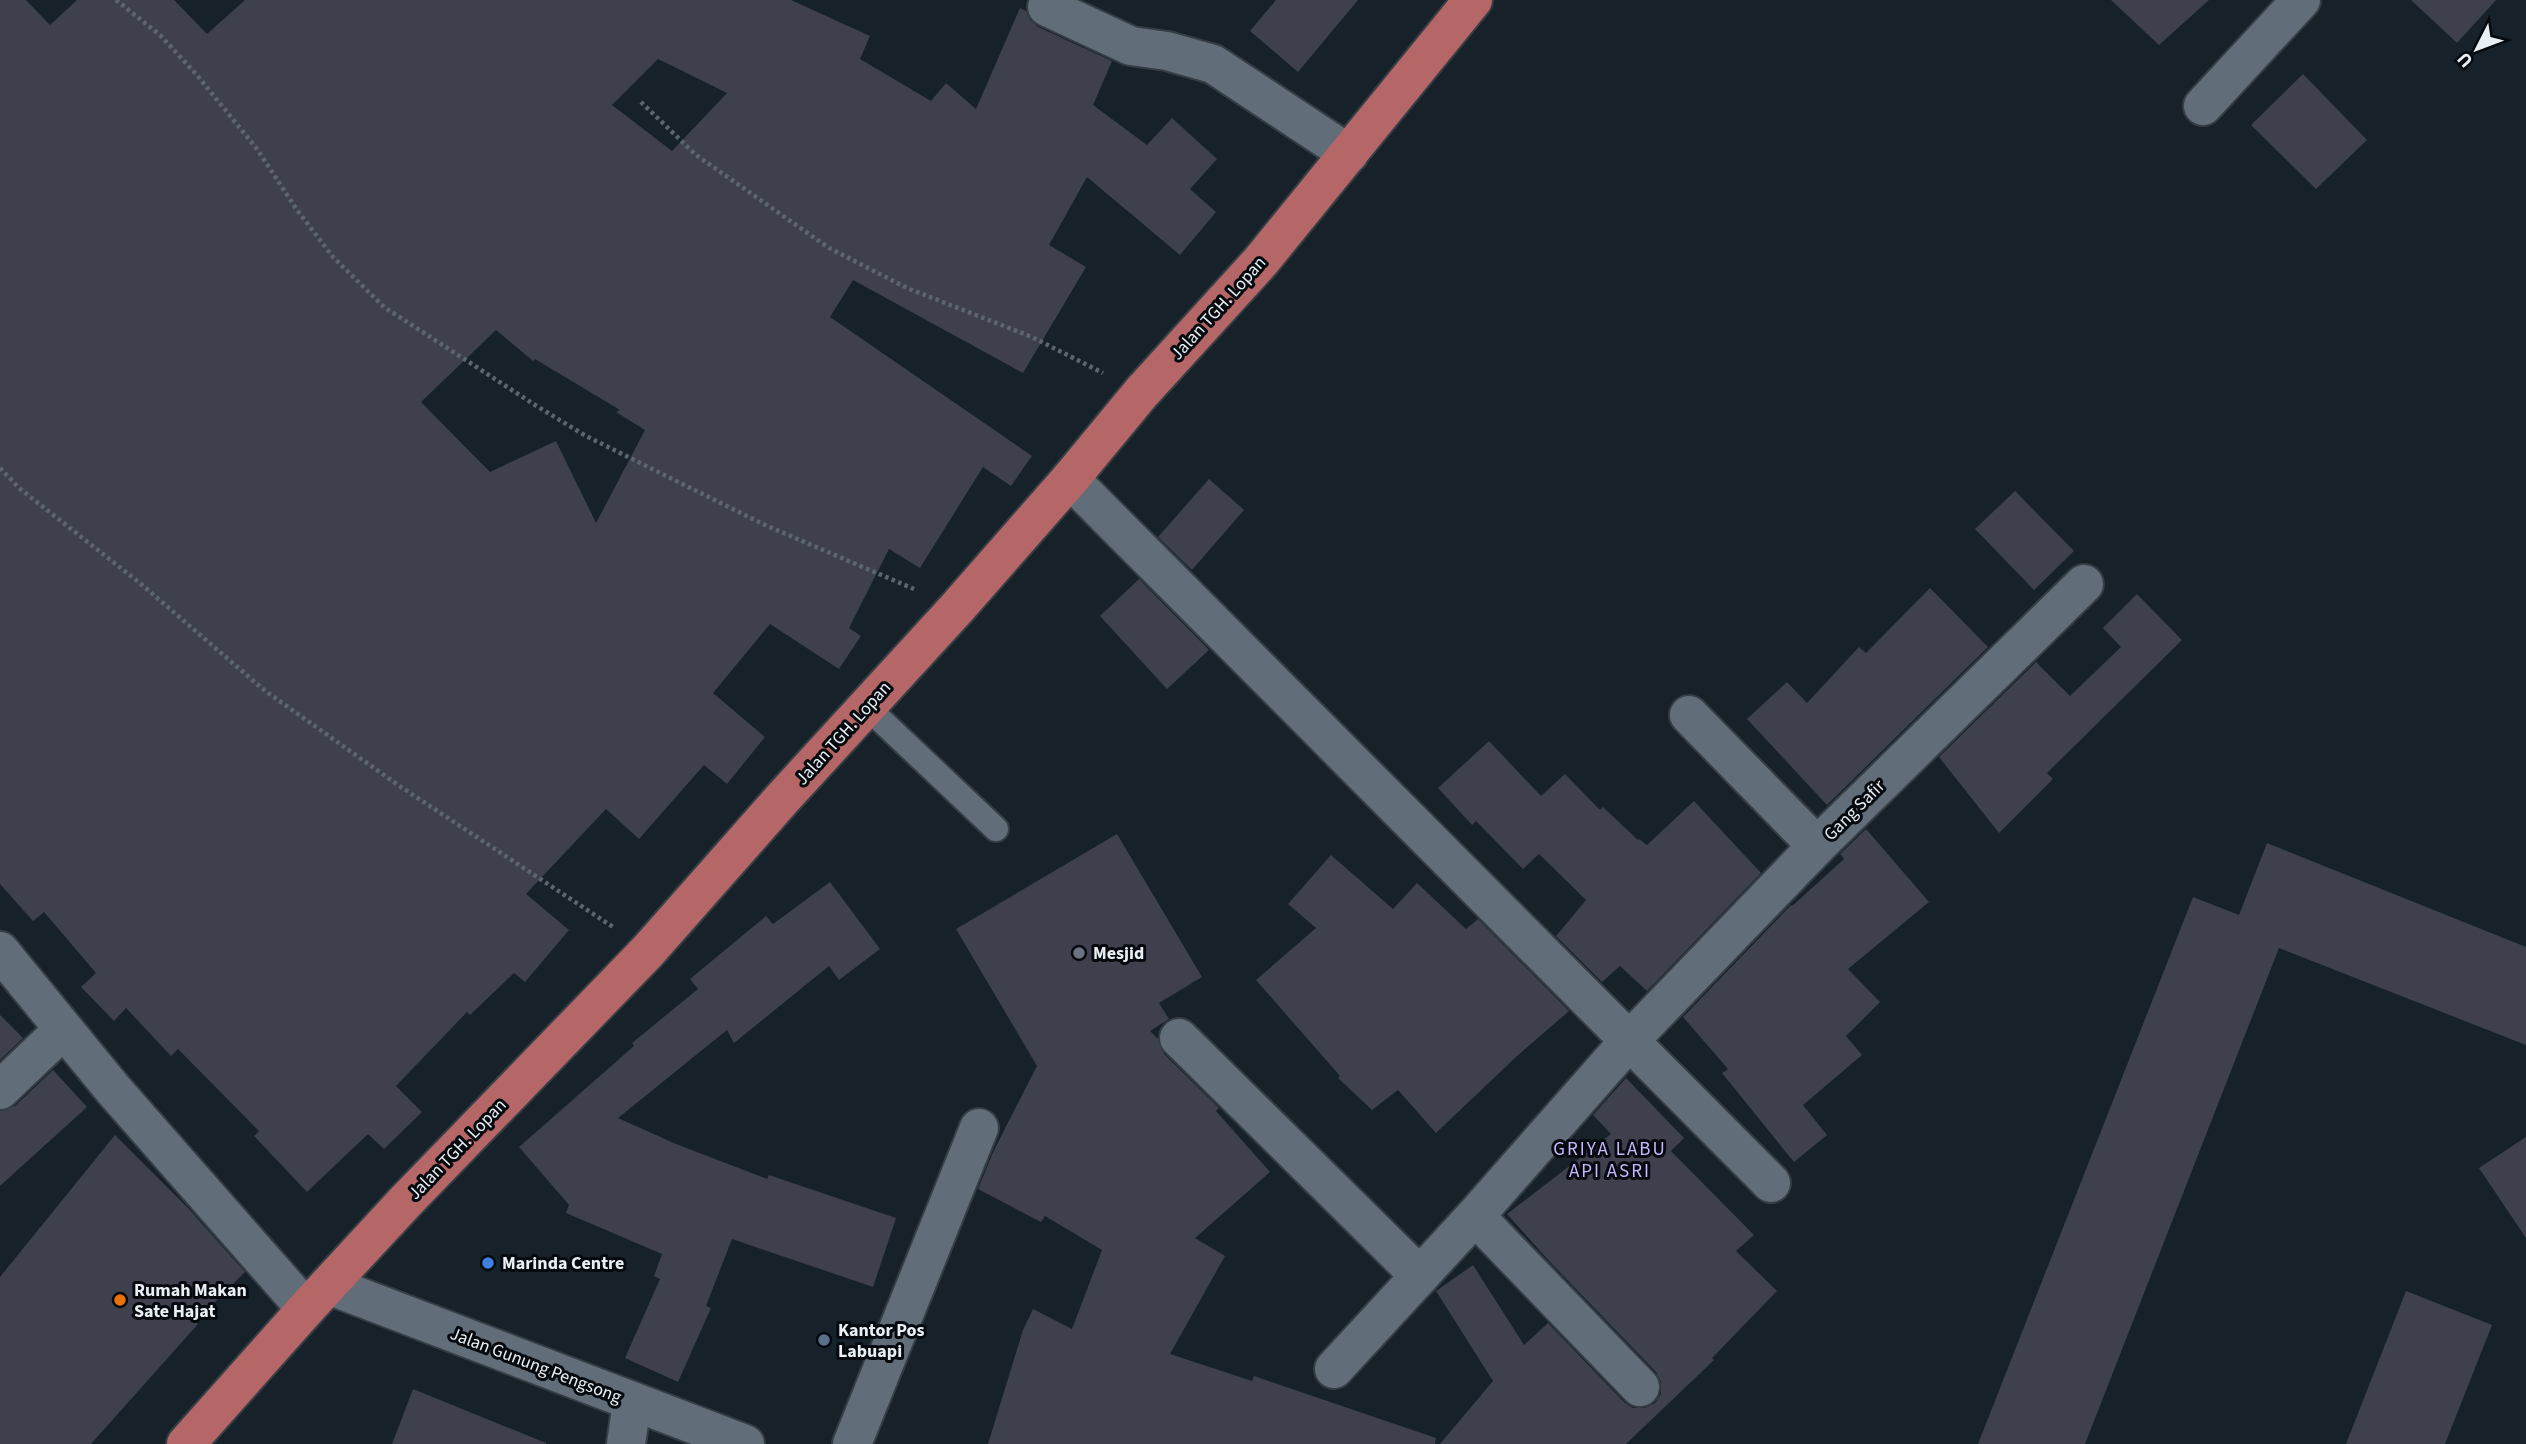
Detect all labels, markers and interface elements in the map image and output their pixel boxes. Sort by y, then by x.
north arrow [2442,14,2512,84]
text: U [2451,46,2480,73]
street label: Jalan TGH. Lopan [1165,251,1272,366]
street label: Jalan TGH. Lopan [790,676,897,791]
street label: Gang Safir [1818,774,1891,847]
place label: Mesjid [1093,941,1144,966]
marker: Mesjid [1071,945,1087,961]
street label: Jalan TGH. Lopan [403,1093,512,1205]
district label: GRIYA LABU API ASRI [1553,1136,1667,1185]
place label: Marinda Centre [502,1251,624,1276]
marker: Marinda Centre [480,1255,496,1271]
place label: Rumah Makan Sate Hajat [134,1278,247,1324]
marker: Rumah Makan Sate Hajat [112,1292,128,1308]
place label: Kantor Pos Labuapi [838,1318,924,1364]
street label: Jalan Gunung Pengsong [447,1321,625,1410]
marker: Kantor Pos Labuapi [816,1332,832,1348]

